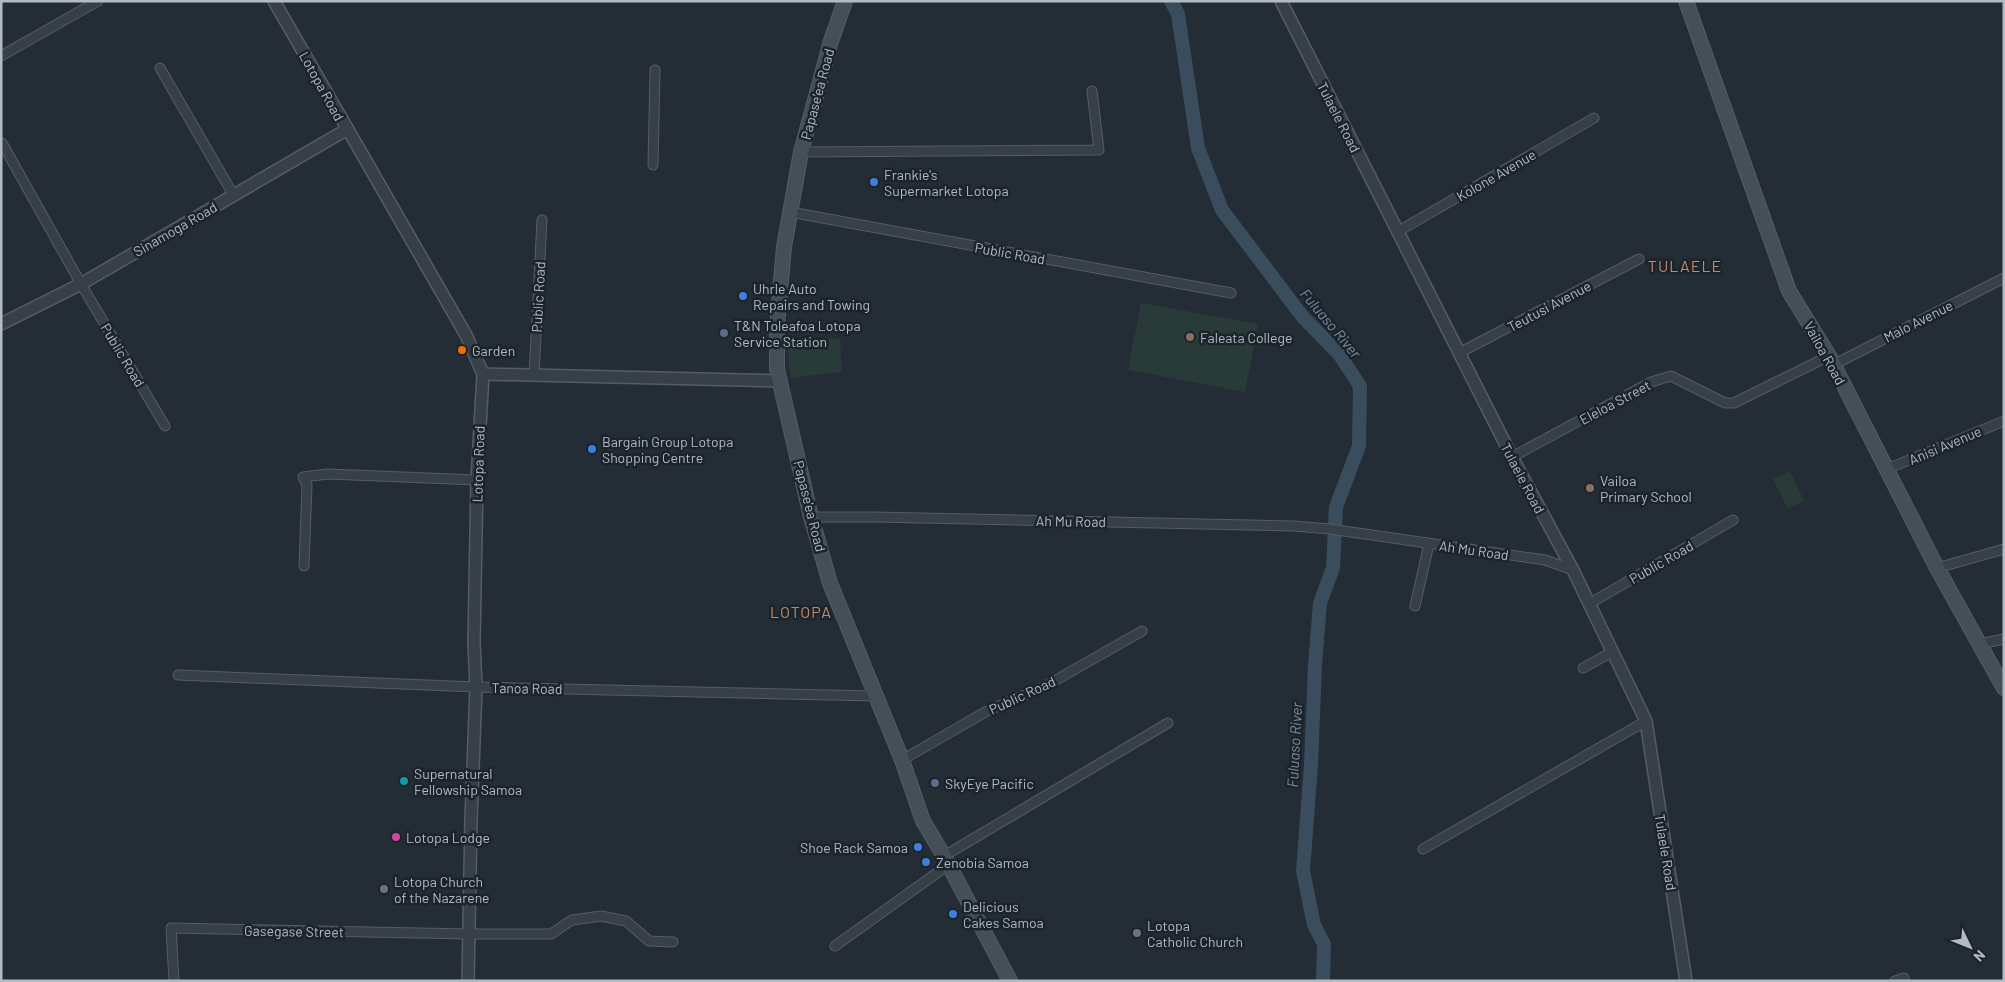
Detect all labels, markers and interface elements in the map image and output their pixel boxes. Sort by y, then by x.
street label: Papase'ea Road [797,47,837,141]
street label: Lotopa Road [296,48,348,124]
street label: Tulaele Road [1314,79,1364,155]
street label: Kolone Avenue [1453,145,1539,205]
place label: Frankie's Supermarket Lotopa [884,166,1009,199]
marker: Frankie's Supermarket Lotopa [868,176,880,188]
street label: Sinamoga Road [130,198,220,260]
street label: Public Road [973,238,1047,268]
district label: TULAELE [1648,256,1722,275]
street label: Public Road [528,261,548,333]
street label: Teutusi Avenue [1504,277,1594,335]
place label: Uhrle Auto Repairs and Towing [753,280,870,313]
water label: Fuluaso River [1297,285,1366,362]
marker: Uhrle Auto Repairs and Towing [737,290,749,302]
street label: Malo Avenue [1881,296,1955,346]
place label: T&N Toleafoa Lotopa Service Station [734,317,861,350]
street label: Vailoa Road [1801,318,1849,388]
street label: Public Road [97,320,149,390]
marker: T&N Toleafoa Lotopa Service Station [718,327,730,339]
place label: Faleata College [1200,329,1292,346]
marker: Faleata College [1184,331,1196,343]
place label: Garden [472,342,515,359]
marker: Garden [456,344,468,356]
street label: Eleloa Street [1576,376,1654,428]
street label: Anisi Avenue [1906,422,1984,468]
street label: Lotopa Road [468,425,488,503]
place label: Bargain Group Lotopa Shopping Centre [602,433,734,466]
street label: Tulaele Road [1497,440,1549,516]
marker: Bargain Group Lotopa Shopping Centre [586,443,598,455]
street label: Papase'ea Road [790,458,830,554]
place label: Vailoa Primary School [1600,472,1692,505]
marker: Vailoa Primary School [1584,482,1596,494]
street label: Ah Mu Road [1036,512,1106,530]
street label: Ah Mu Road [1438,537,1510,563]
street label: Public Road [1626,537,1696,587]
district label: LOTOPA [770,602,832,621]
street label: Public Road [986,672,1058,718]
street label: Tanoa Road [491,679,563,697]
water label: Fuluaso River [1283,701,1305,788]
place label: Supernatural Fellowship Samoa [414,765,522,798]
marker: Supernatural Fellowship Samoa [398,775,410,787]
place label: SkyEye Pacific [945,775,1034,792]
marker: SkyEye Pacific [929,777,941,789]
street label: Tulaele Road [1652,813,1680,891]
place label: Lotopa Lodge [406,829,490,846]
marker: Lotopa Lodge [390,831,402,843]
place label: Shoe Rack Samoa [800,839,908,856]
marker: Shoe Rack Samoa [912,841,924,853]
place label: Zenobia Samoa [936,854,1029,871]
marker: Zenobia Samoa [920,856,932,868]
place label: Lotopa Church of the Nazarene [394,873,490,906]
marker: Lotopa Church of the Nazarene [378,883,390,895]
place label: Delicious Cakes Samoa [963,898,1044,931]
marker: Delicious Cakes Samoa [947,908,959,920]
place label: Lotopa Catholic Church [1147,917,1243,950]
street label: Gasegase Street [244,922,344,940]
north arrow [1945,922,1995,972]
marker: Lotopa Catholic Church [1131,927,1143,939]
text: N [1970,947,1989,965]

